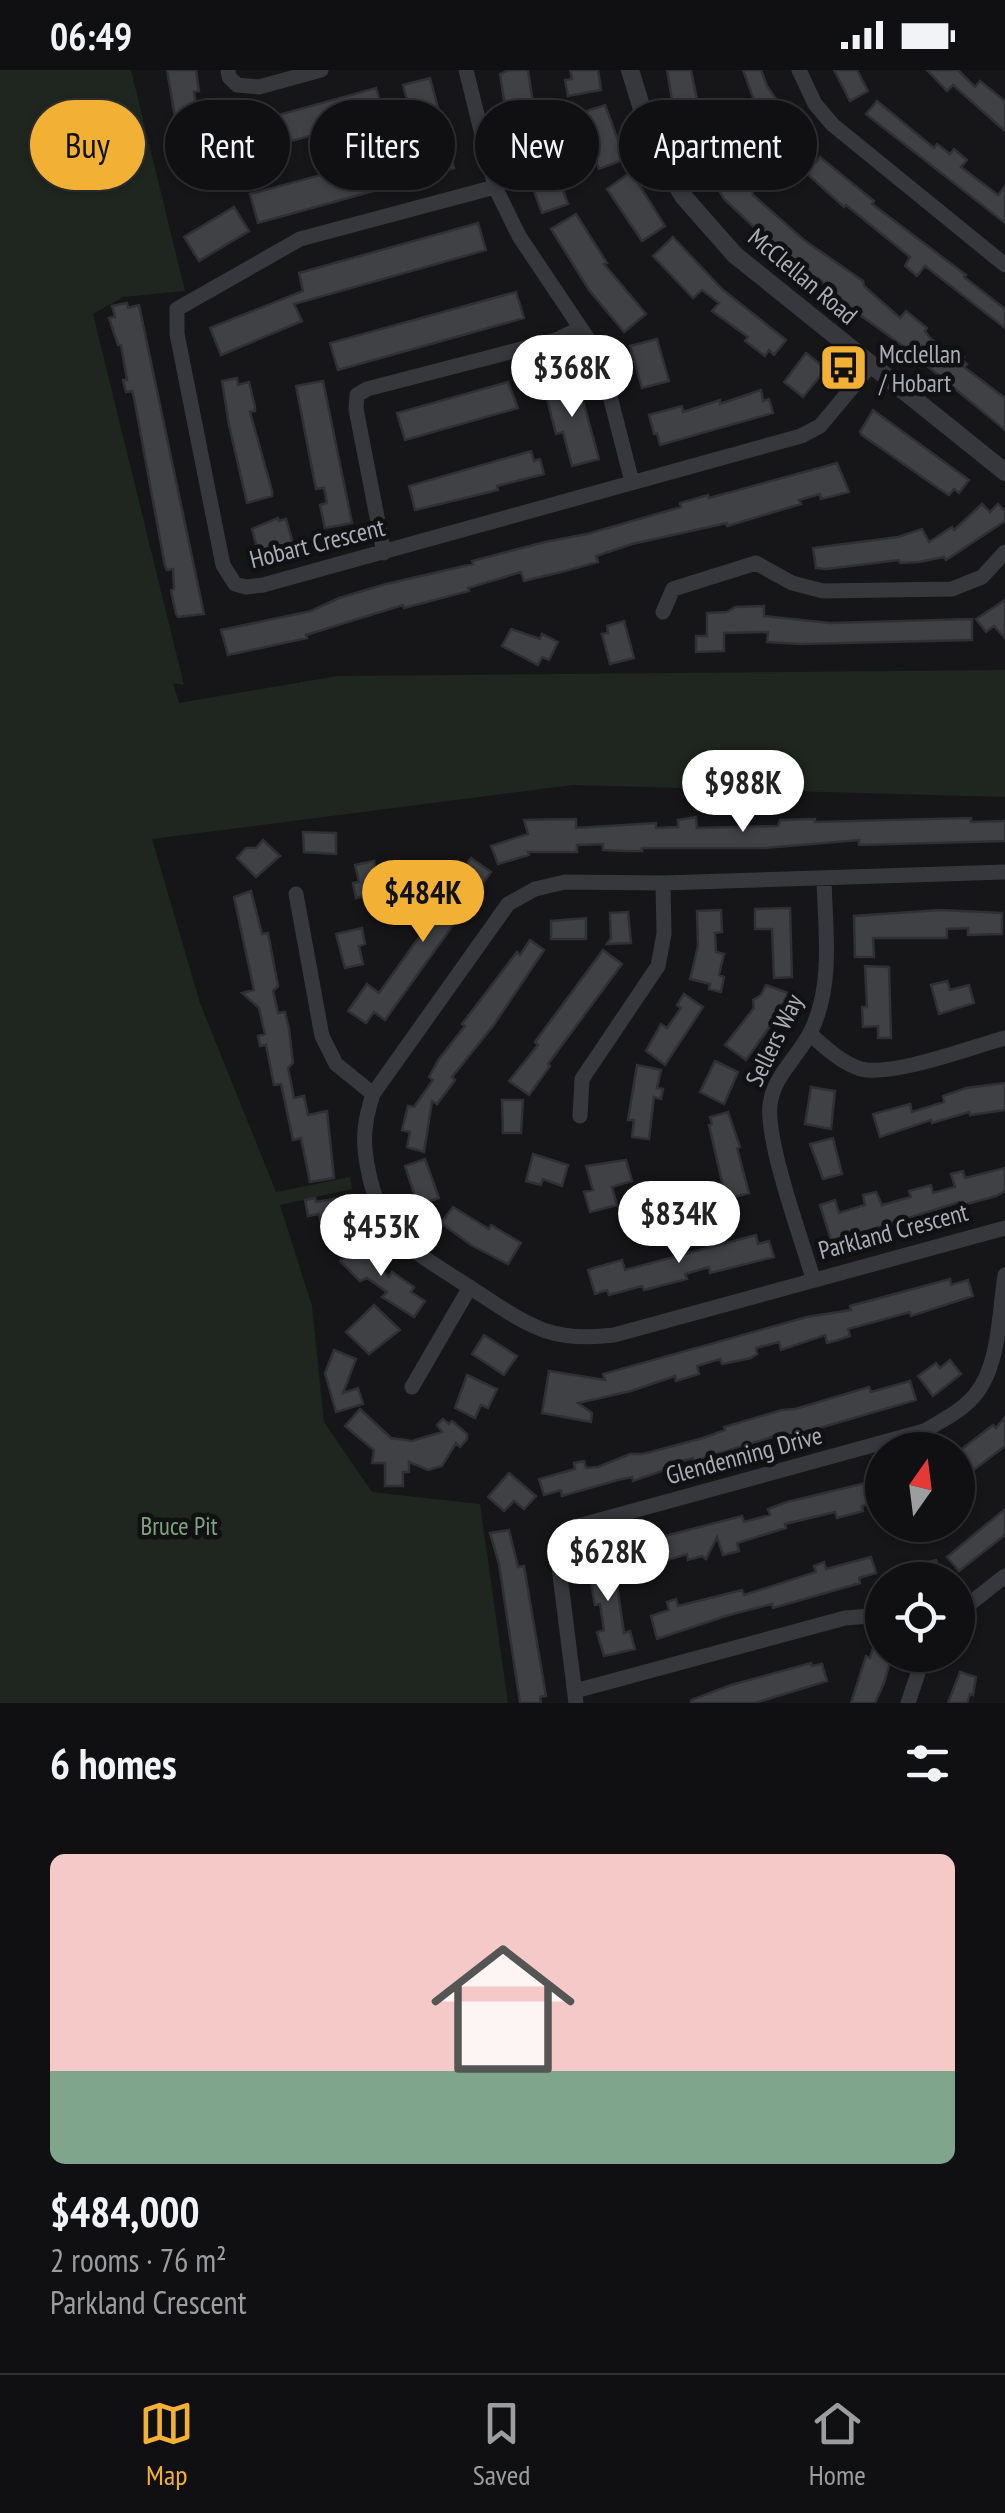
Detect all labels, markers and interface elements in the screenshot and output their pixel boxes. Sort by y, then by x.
text: 06:49 [50,11,132,60]
chip: Buy [30,100,145,190]
chip: Rent [165,100,290,190]
chip: Filters [310,100,455,190]
chip: New [475,100,599,190]
chip: Apartment [619,100,817,190]
street label: McClellan Road [742,221,864,331]
pin: $368K [502,335,642,420]
place label: Mcclellan / Hobart [878,338,961,399]
bus stop icon: Mcclellan / Hobart [818,342,870,394]
text: $368K [533,346,611,388]
street label: Hobart Crescent [246,511,388,575]
pin: $988K [673,750,813,835]
text: $988K [704,761,782,803]
pin: $484K [353,860,493,945]
text: $484K [384,871,462,913]
street label: Sellers Way [738,988,810,1091]
pin: $834K [609,1181,749,1266]
text: $834K [640,1192,718,1234]
pin: $453K [311,1194,451,1279]
street label: Parkland Crescent [815,1196,971,1266]
text: $453K [342,1205,420,1247]
street label: Glendenning Drive [662,1419,826,1491]
north arrow [865,1432,975,1542]
map controls [865,1432,975,1672]
park label: Bruce Pit [140,1510,218,1542]
pin: $628K [538,1519,678,1604]
text: $628K [569,1530,647,1572]
button: locate [865,1562,975,1672]
text: 6 homes [50,1736,177,1791]
icon: filters [900,1736,955,1791]
icon: home [413,1919,593,2099]
text: $484,000 [50,2184,200,2239]
text: 2 rooms · 76 m² [50,2239,227,2281]
text: Parkland Crescent [50,2281,246,2323]
tab: Map [139,2396,194,2493]
tab: Saved [473,2396,530,2493]
tab: Home [809,2396,866,2493]

